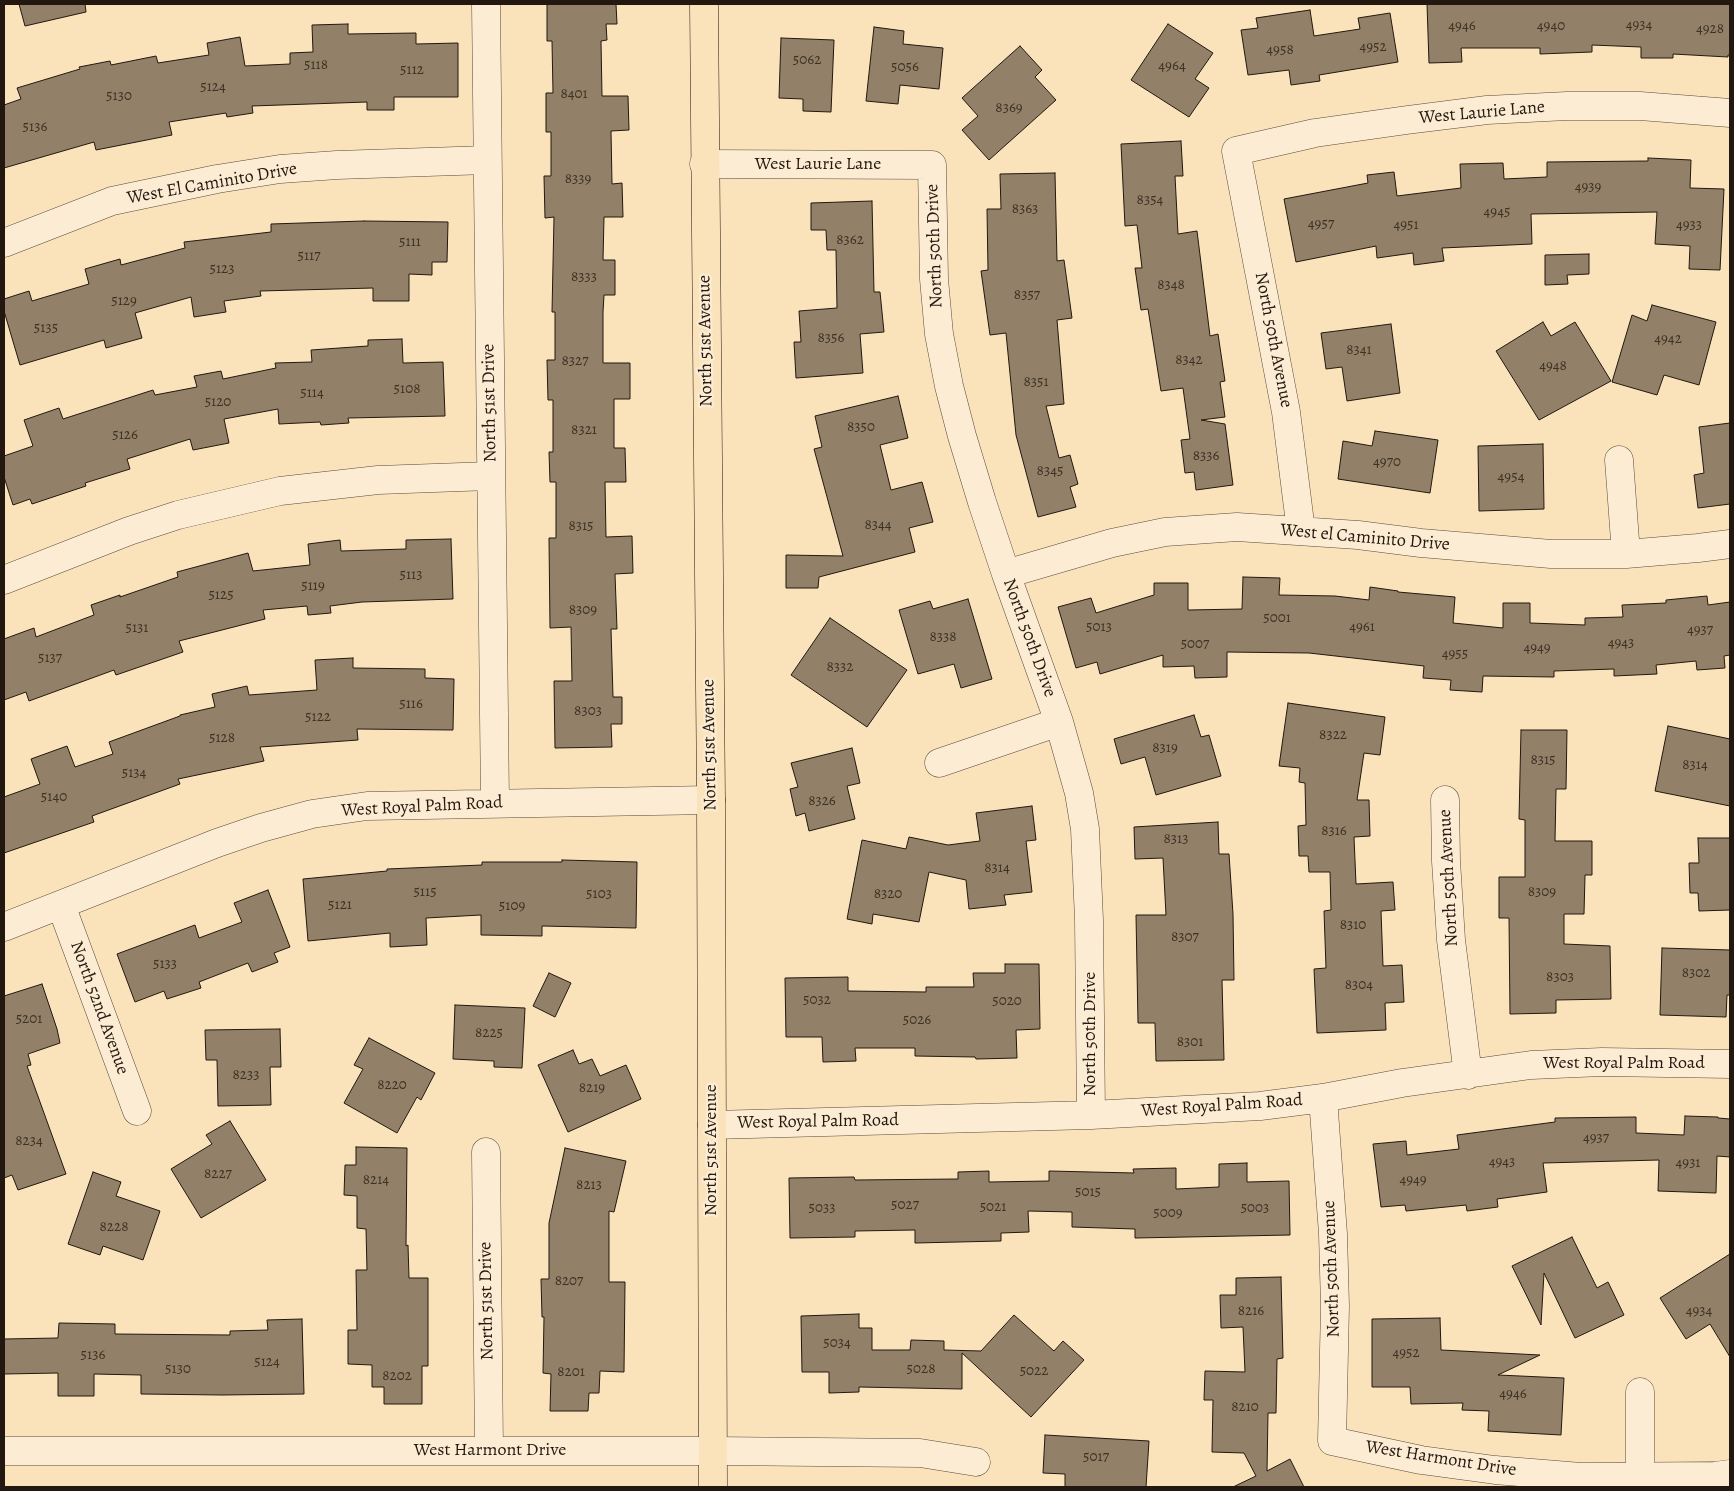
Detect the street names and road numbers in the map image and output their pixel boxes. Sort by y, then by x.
street label: West Laurie Lane [1418,97,1546,129]
street label: West Laurie Lane [755,154,881,176]
street label: West El Caminito Drive [125,158,299,210]
street label: North 50th Drive [922,183,948,309]
street label: North 50th Avenue [1249,270,1297,410]
street label: North 51st Avenue [694,275,718,407]
street label: North 51st Drive [478,344,502,462]
street label: West el Caminito Drive [1279,520,1451,556]
street label: North 50th Drive [998,576,1060,700]
street label: North 51st Avenue [698,679,722,811]
street label: West Royal Palm Road [341,792,503,822]
street label: North 50th Avenue [1435,809,1463,947]
street label: North 52nd Avenue [65,938,133,1078]
street label: North 50th Drive [1080,972,1102,1096]
street label: West Royal Palm Road [1543,1053,1705,1075]
street label: North 51st Avenue [701,1084,723,1216]
street label: West Royal Palm Road [1141,1090,1303,1122]
street label: West Royal Palm Road [737,1110,899,1134]
street label: North 50th Avenue [1319,1200,1345,1338]
street label: North 51st Drive [475,1242,499,1360]
street label: West Harmont Drive [1364,1436,1518,1482]
street label: West Harmont Drive [414,1440,566,1462]

